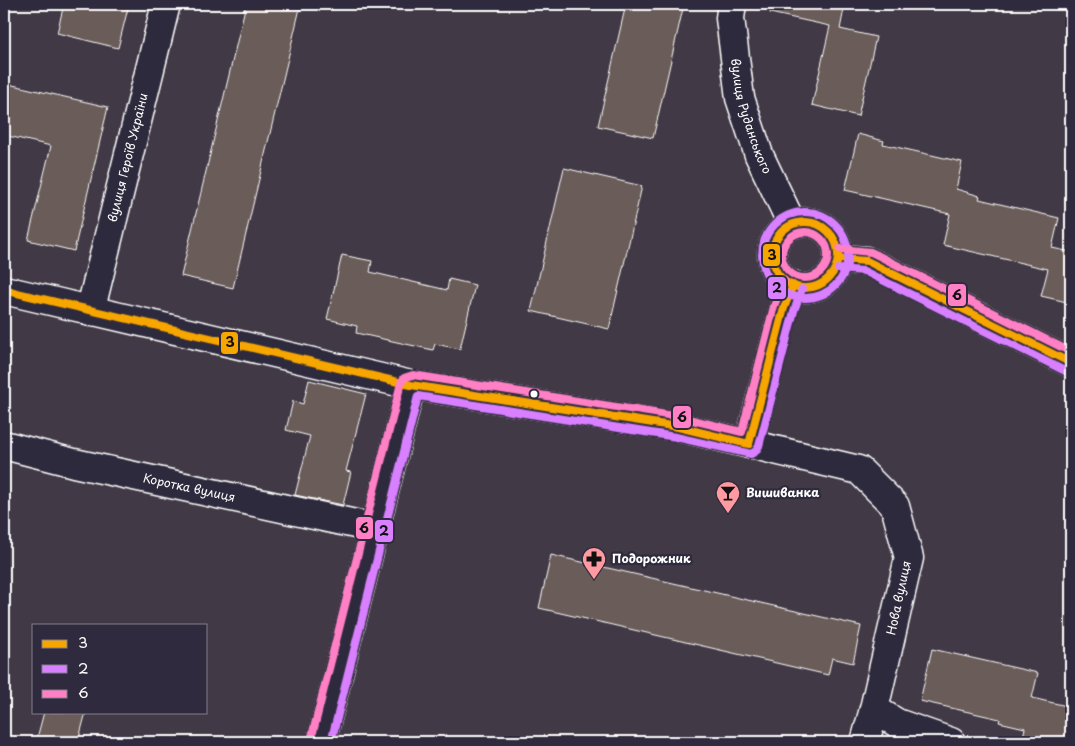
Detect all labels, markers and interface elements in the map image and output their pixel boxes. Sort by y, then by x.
street label: вулиця Руданського [727,57,777,177]
street label: вулиця Героїв України [103,91,152,224]
line badge: 3 [762,243,781,267]
text: 3 [767,244,777,265]
line badge: 2 [767,276,787,300]
text: 2 [772,277,782,298]
line badge: 6 [947,283,967,307]
text: 6 [952,284,962,305]
line badge: 3 [220,331,239,355]
text: 3 [225,331,235,352]
unlabelled marker [529,389,539,399]
line badge: 6 [672,405,692,429]
text: 6 [677,406,687,427]
street label: Коротка вулиця [141,468,237,506]
bar icon: Вишиванка [715,480,741,514]
place label: Вишиванка [746,483,819,501]
line badge: 6 [355,516,374,540]
text: 6 [359,517,369,538]
line badge: 2 [374,519,394,543]
text: 2 [379,520,389,541]
pharmacy icon: Подорожник [581,546,607,580]
place label: Подорожник [612,549,691,567]
street label: Нова вулиця [881,559,915,637]
legend [32,624,208,714]
text: 3 [78,630,88,653]
text: 2 [78,656,89,679]
text: 6 [78,680,89,703]

